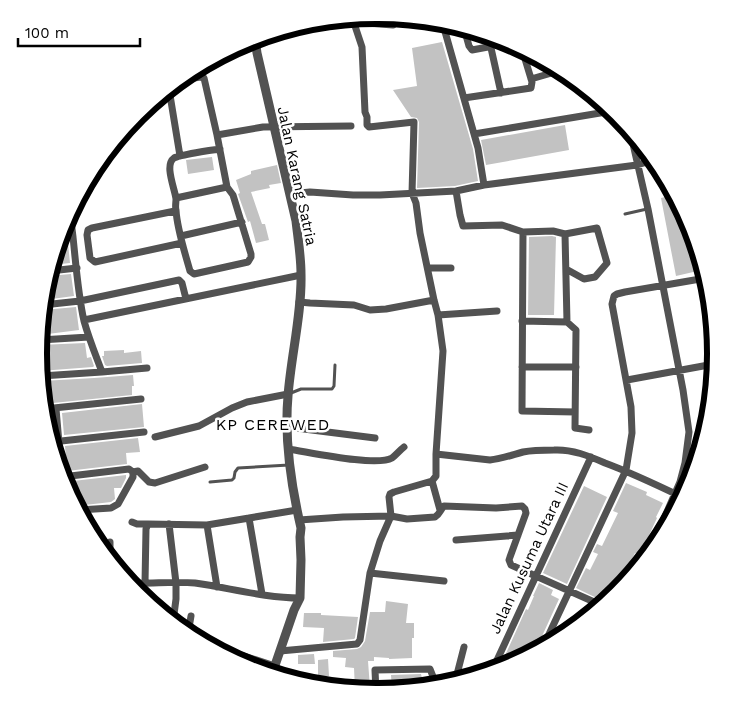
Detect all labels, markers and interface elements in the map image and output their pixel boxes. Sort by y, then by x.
scale bar [18,15,140,47]
text: 100 m [25,24,69,42]
street label: Jalan Karang Satria [273,105,321,248]
district label: KP CEREWED [216,415,330,434]
street label: Jalan Kusuma Utara III [486,479,572,637]

